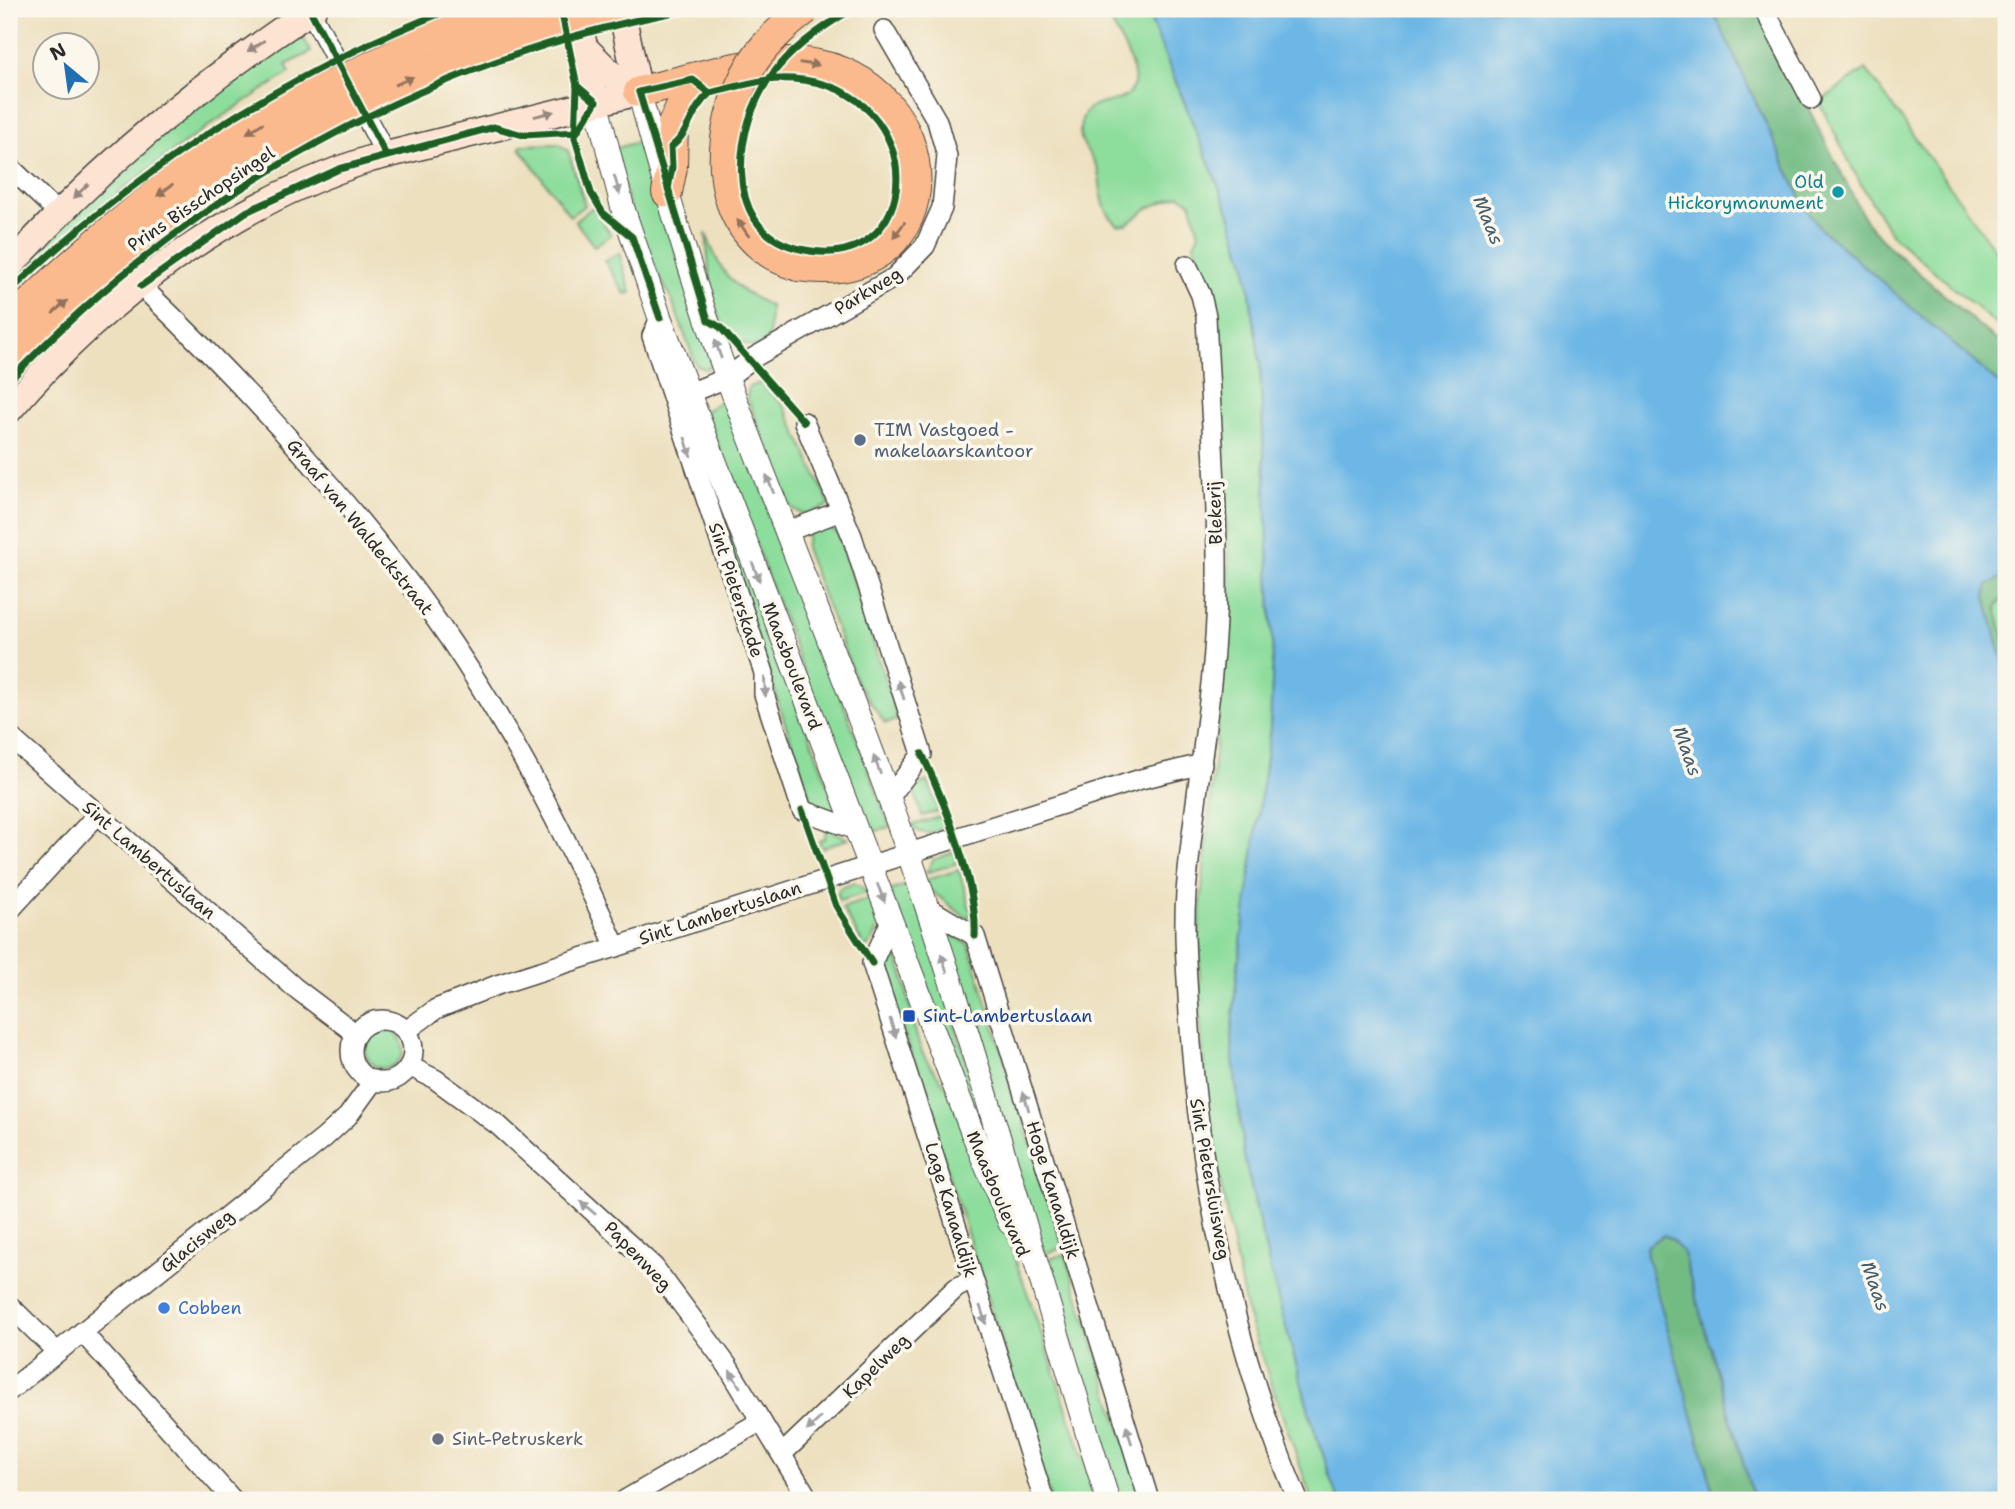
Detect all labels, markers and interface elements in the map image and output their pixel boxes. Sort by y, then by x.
north arrow [32,32,102,102]
text: N [45,37,71,66]
one-way arrow [246,40,266,53]
one-way arrow [798,59,820,70]
one-way arrow [394,75,414,87]
one-way arrow [534,108,556,119]
one-way arrow [245,122,265,135]
street label: Prins Bisschopsingel [123,140,280,257]
place label: Old Hickorymonument [1667,170,1824,215]
one-way arrow [612,175,623,197]
one-way arrow [157,182,175,197]
one-way arrow [72,183,90,199]
marker: Old Hickorymonument [1830,184,1846,200]
water label: Maas [1467,192,1510,249]
one-way arrow [736,219,750,237]
one-way arrow [892,221,906,239]
street label: Parkweg [830,261,906,321]
one-way arrow [51,299,69,315]
one-way arrow [712,338,723,359]
place label: TIM Vastgoed - makelaarskantoor [874,418,1033,463]
marker: TIM Vastgoed - makelaarskantoor [852,432,868,448]
street label: Graaf van Waldeckstraat [281,434,439,620]
one-way arrow [684,437,694,458]
one-way arrow [764,474,775,495]
street label: Blekerij [1202,481,1228,545]
street label: Sint Pieterskade [703,519,769,661]
one-way arrow [751,561,762,582]
street label: Maasboulevard [757,599,827,733]
one-way arrow [760,676,771,698]
one-way arrow [895,679,906,700]
water label: Maas [1667,723,1708,779]
one-way arrow [871,755,882,776]
street label: Sint Lambertuslaan [77,795,221,925]
street label: Sint Lambertuslaan [636,875,804,951]
one-way arrow [875,882,886,903]
one-way arrow [938,952,948,973]
place label: Sint-Lambertuslaan [923,1004,1092,1028]
marker: Sint-Lambertuslaan [901,1008,917,1024]
one-way arrow [888,1018,899,1039]
one-way arrow [1020,1090,1030,1111]
street label: Sint Pietersluisweg [1184,1096,1236,1262]
street label: Hoge Kanaaldijk [1021,1118,1085,1262]
street label: Maasboulevard [961,1127,1035,1261]
street label: Lage Kanaaldijk [919,1139,983,1281]
one-way arrow [579,1200,597,1216]
street label: Glacisweg [155,1204,239,1278]
street label: Papenweg [599,1216,677,1296]
water label: Maas [1855,1258,1896,1314]
place label: Cobben [178,1296,242,1320]
marker: Cobben [156,1300,172,1316]
one-way arrow [979,1305,989,1326]
street label: Kapelweg [837,1328,915,1404]
one-way arrow [729,1370,742,1389]
one-way arrow [806,1416,823,1432]
one-way arrow [1123,1424,1134,1445]
place label: Sint-Petruskerk [452,1427,583,1451]
marker: Sint-Petruskerk [430,1431,446,1447]

